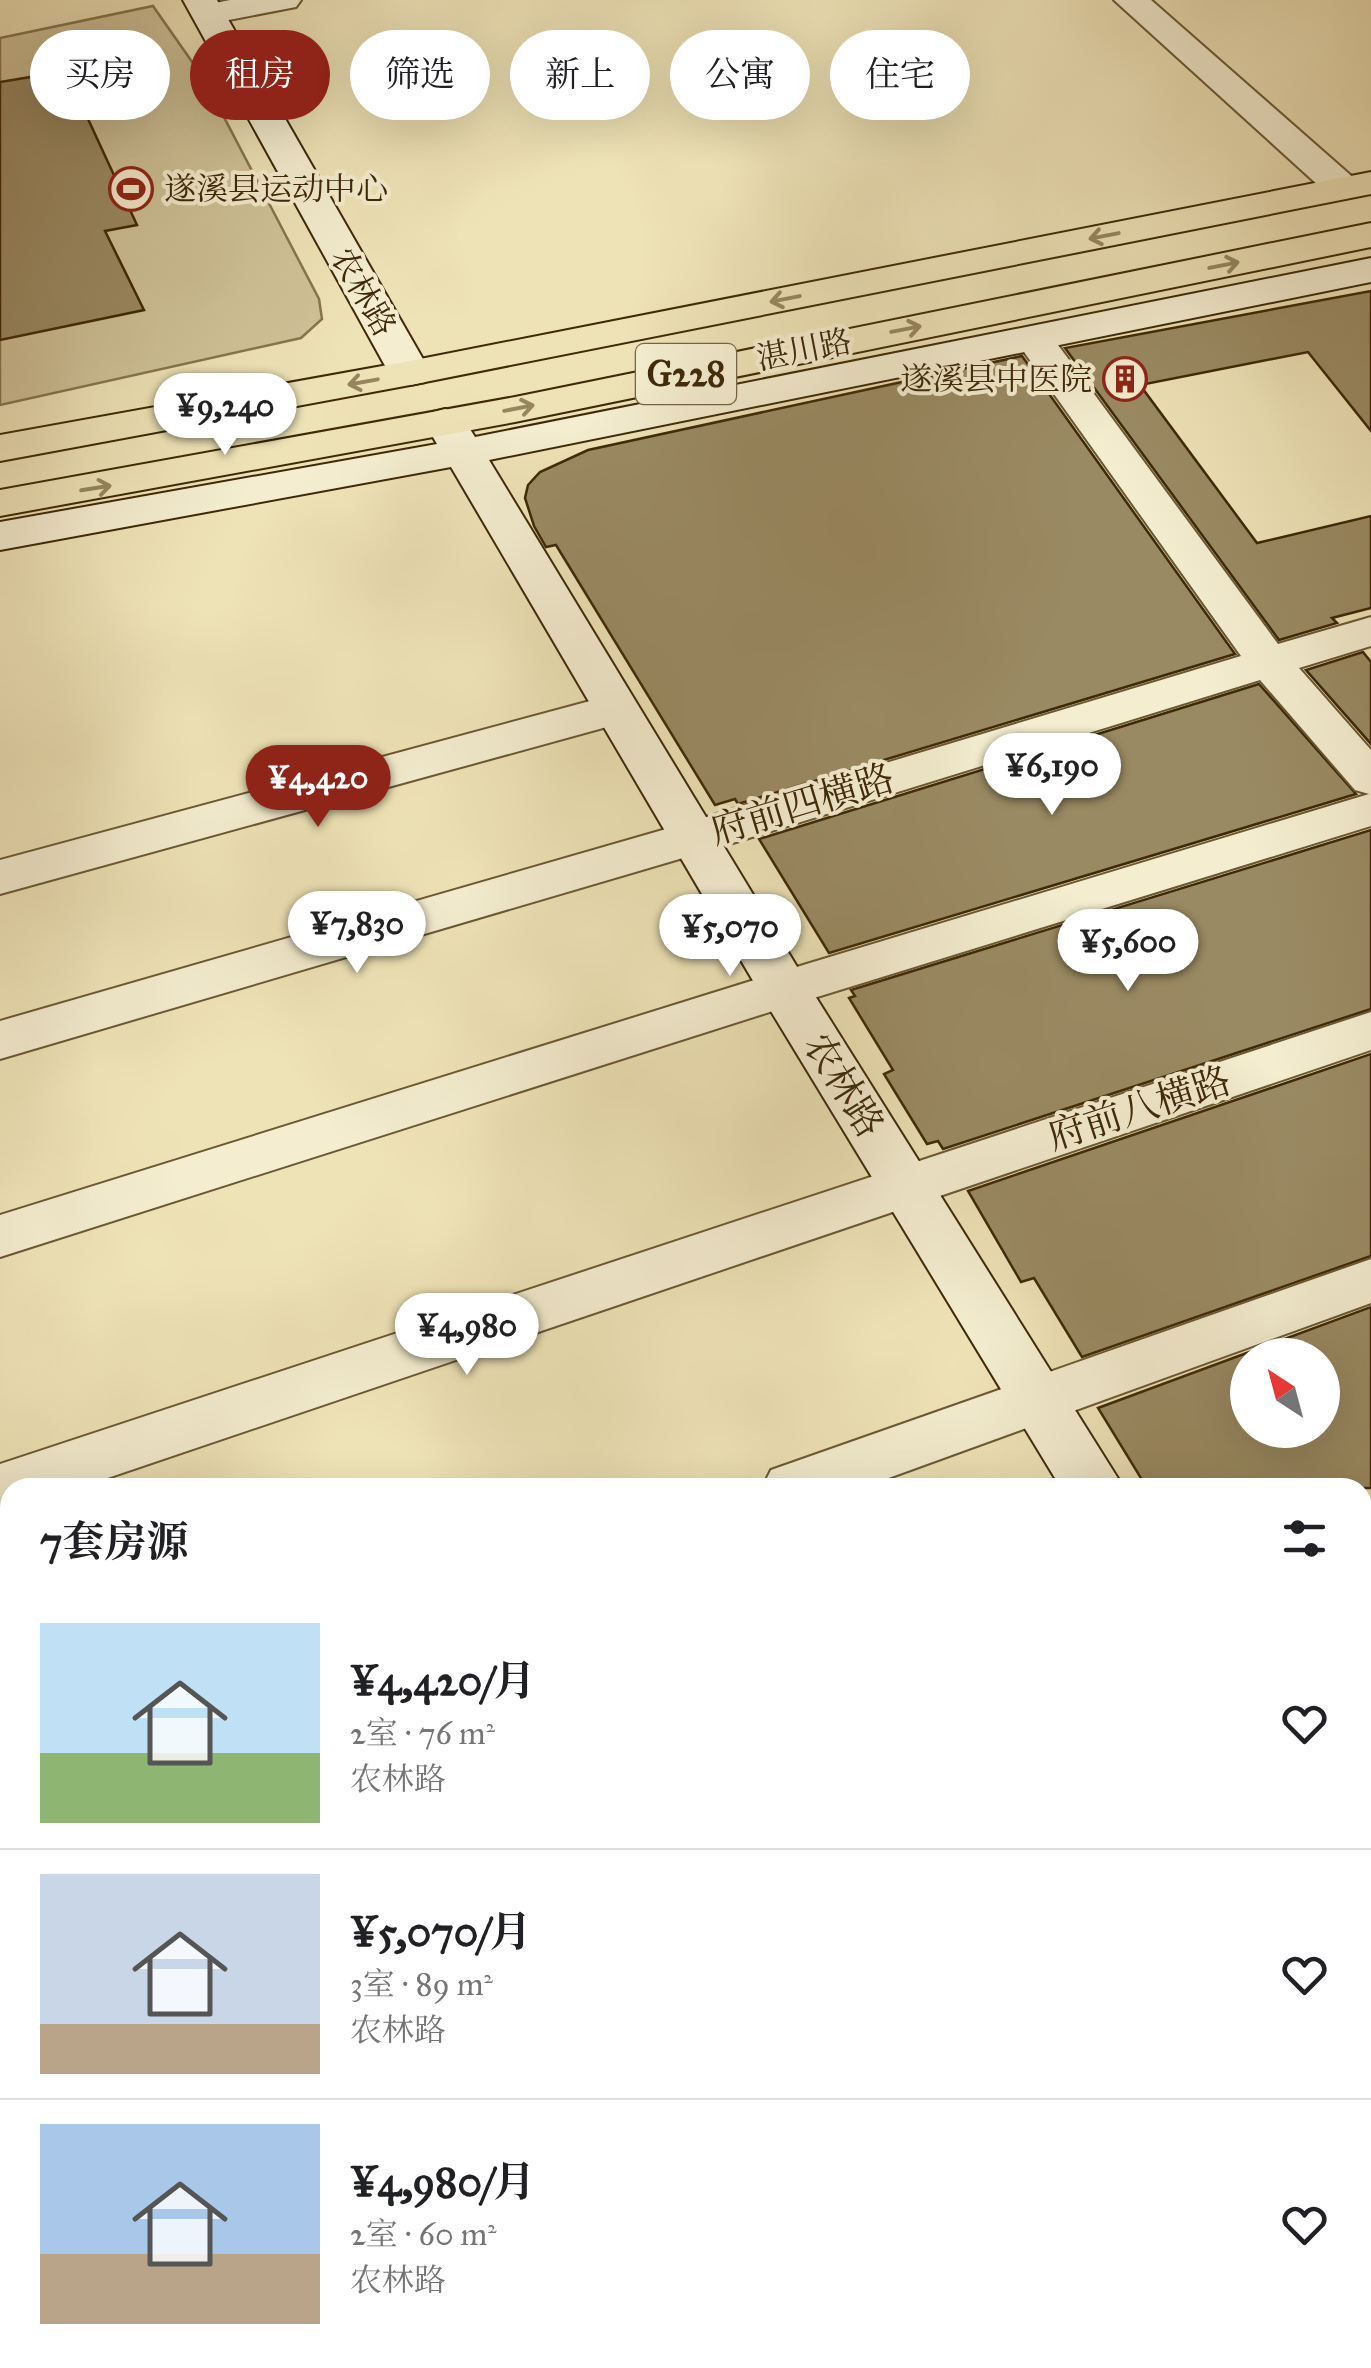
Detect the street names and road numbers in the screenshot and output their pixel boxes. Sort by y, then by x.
street label: 农林路 [322,241,404,343]
street label: 湛川路 [753,322,855,378]
road number: G228 [636,344,736,404]
street label: 府前四横路 [704,754,900,854]
street label: 农林路 [794,1024,894,1146]
street label: 府前八横路 [1042,1057,1236,1159]

